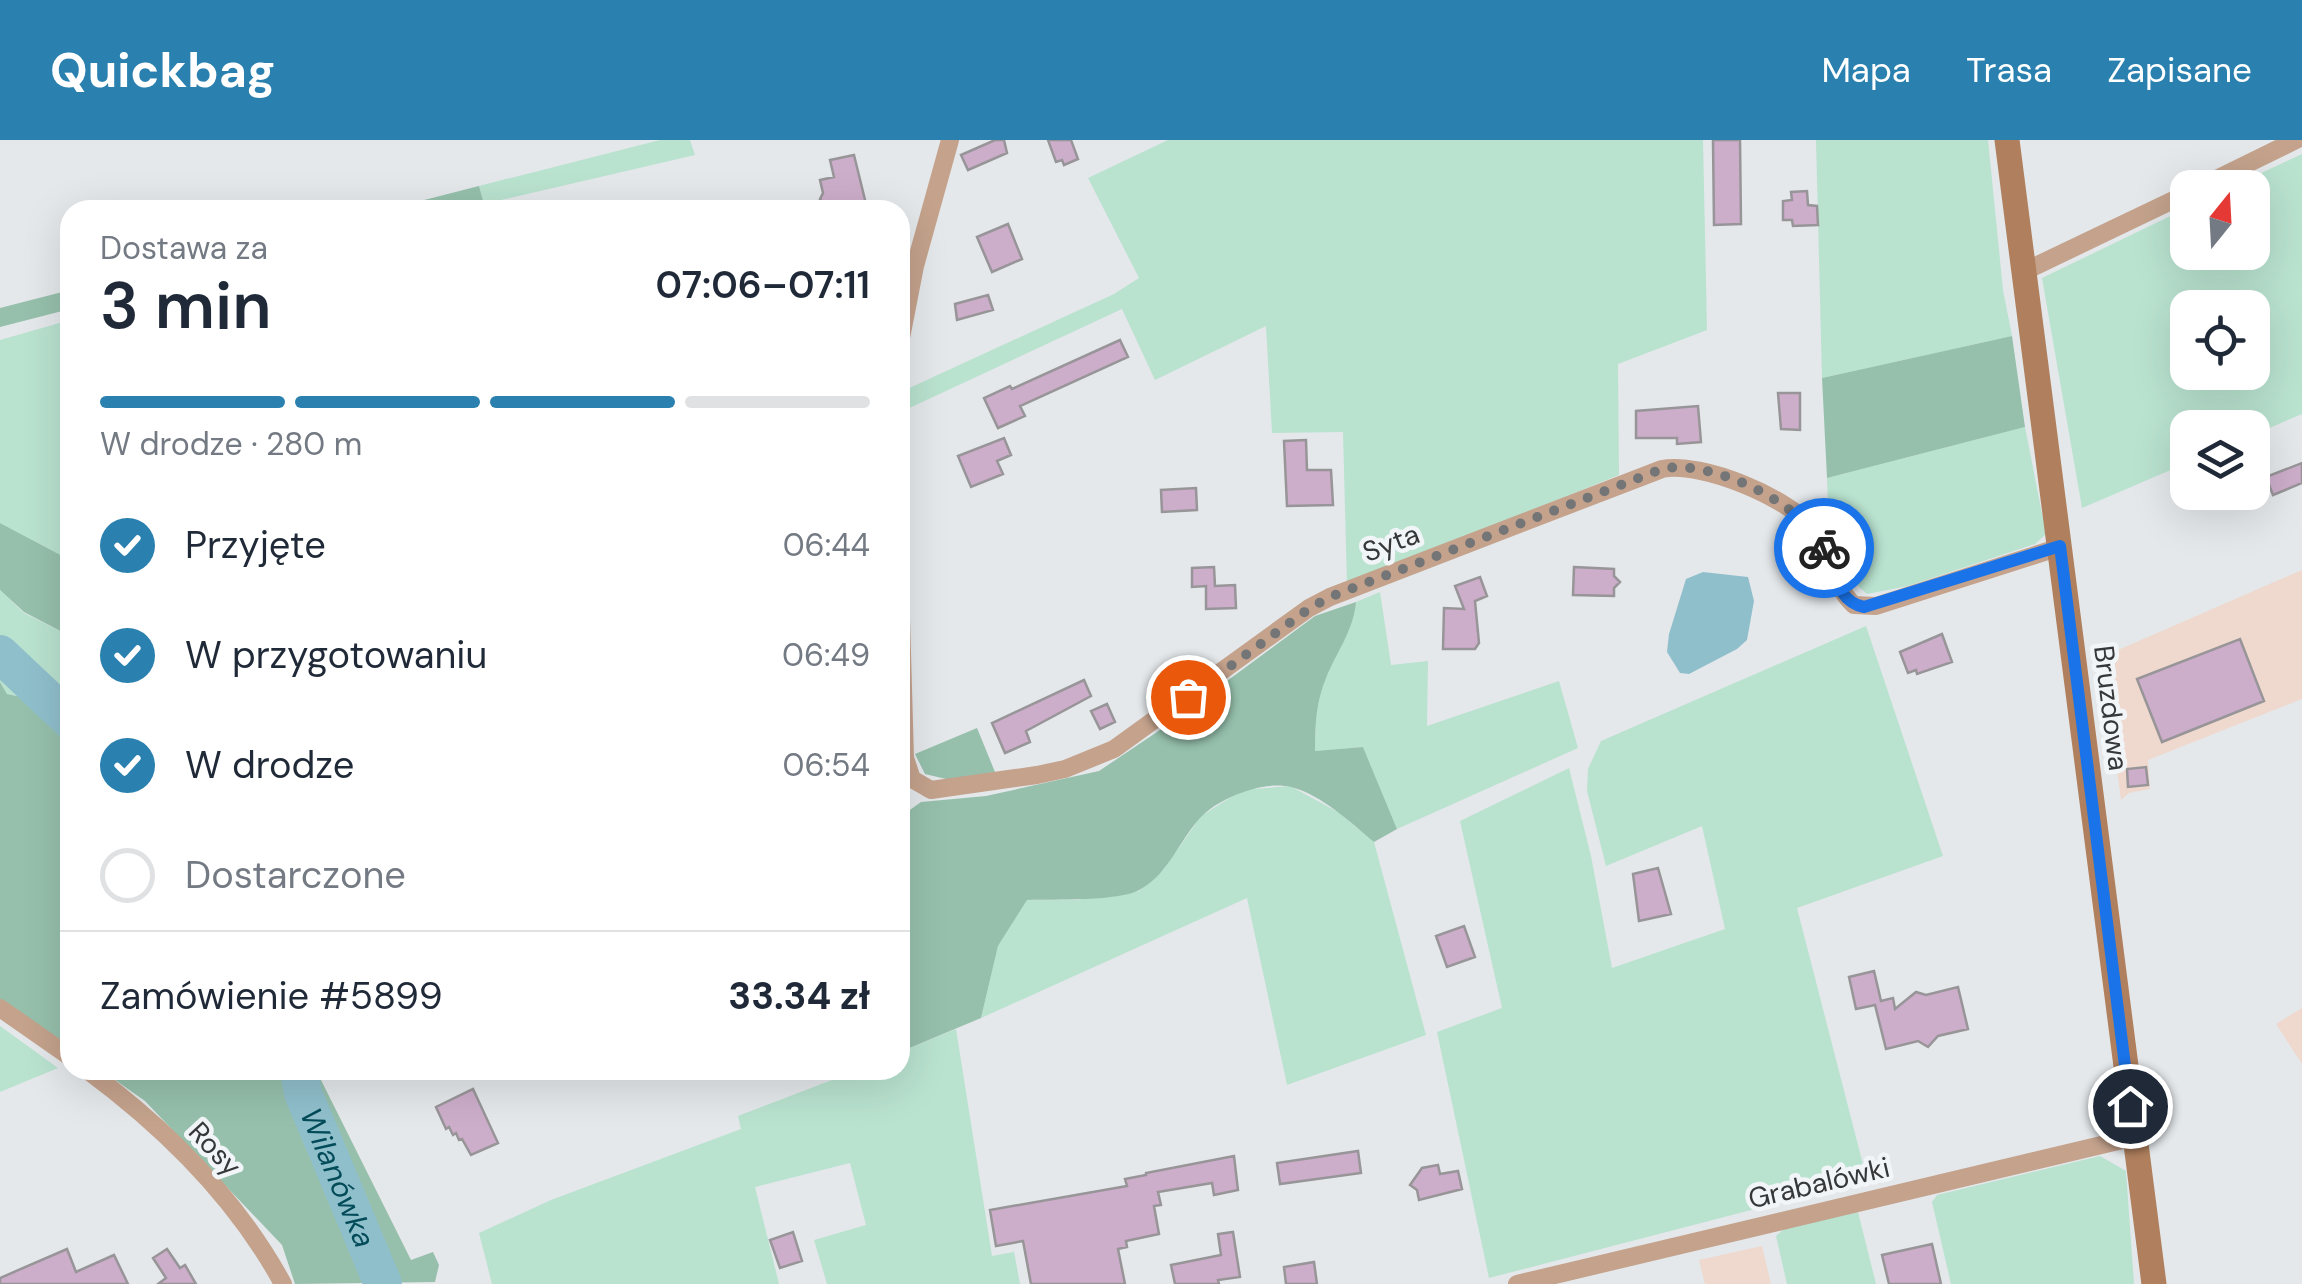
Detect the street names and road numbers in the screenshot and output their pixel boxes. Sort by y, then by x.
street label: Syta [1357,515,1425,571]
street label: Bruzdowa [2085,643,2137,773]
street label: Rosy [181,1114,249,1184]
street label: Grabalówki [1745,1149,1893,1217]

